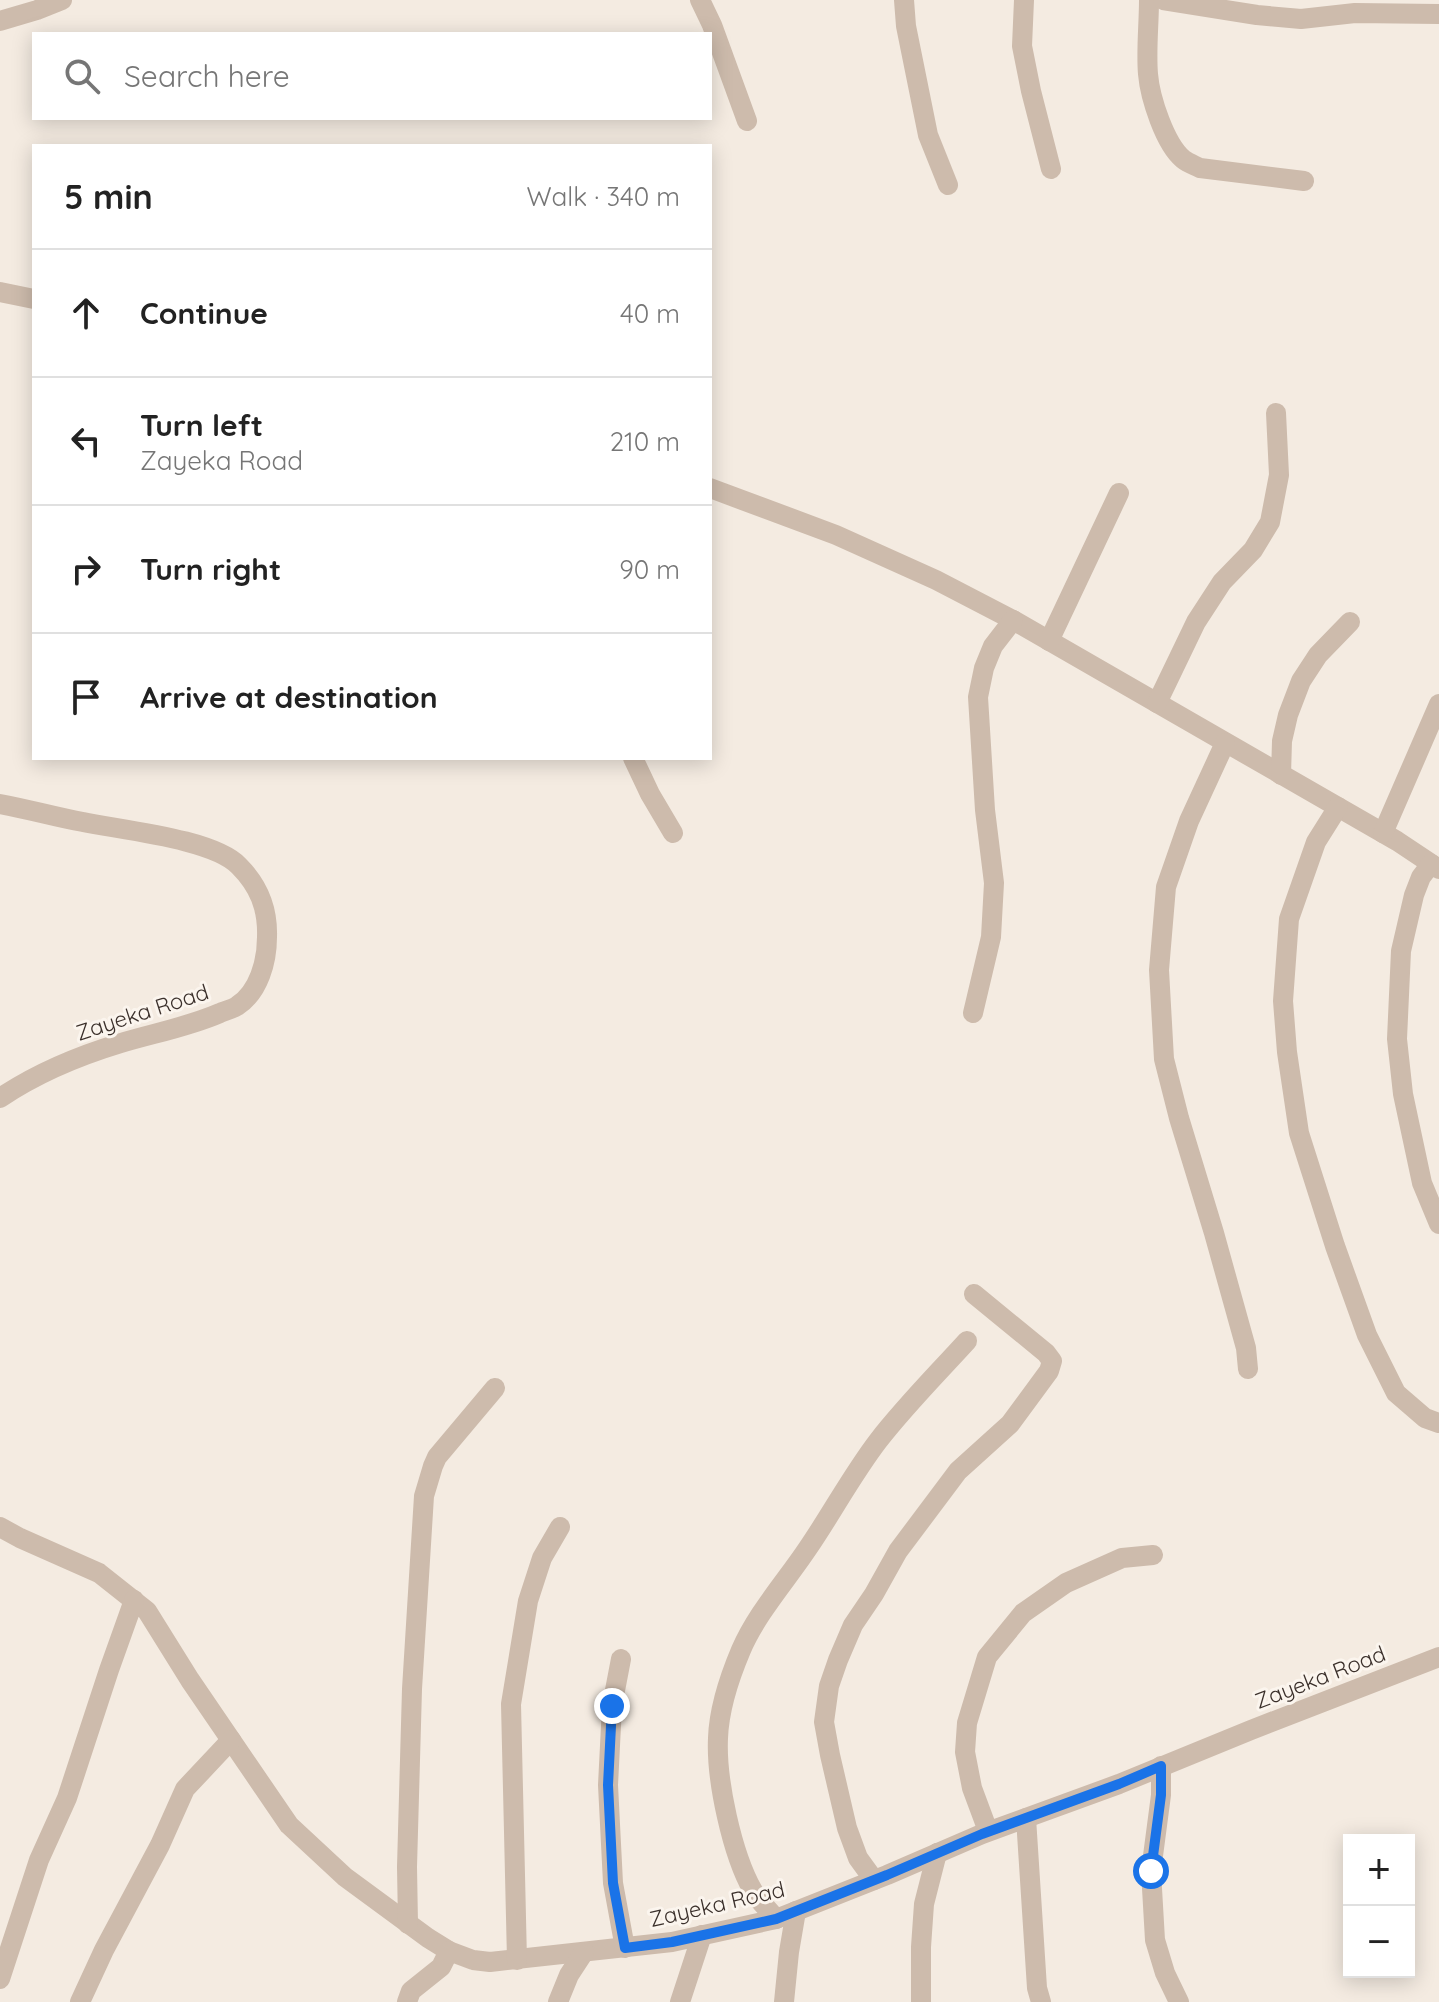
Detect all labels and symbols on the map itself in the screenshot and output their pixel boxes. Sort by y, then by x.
street label: Zayeka Road [72,977,212,1047]
street label: Zayeka Road [1251,1639,1389,1715]
route end [594,1688,630,1724]
route start [1133,1853,1169,1889]
street label: Zayeka Road [647,1875,787,1933]

